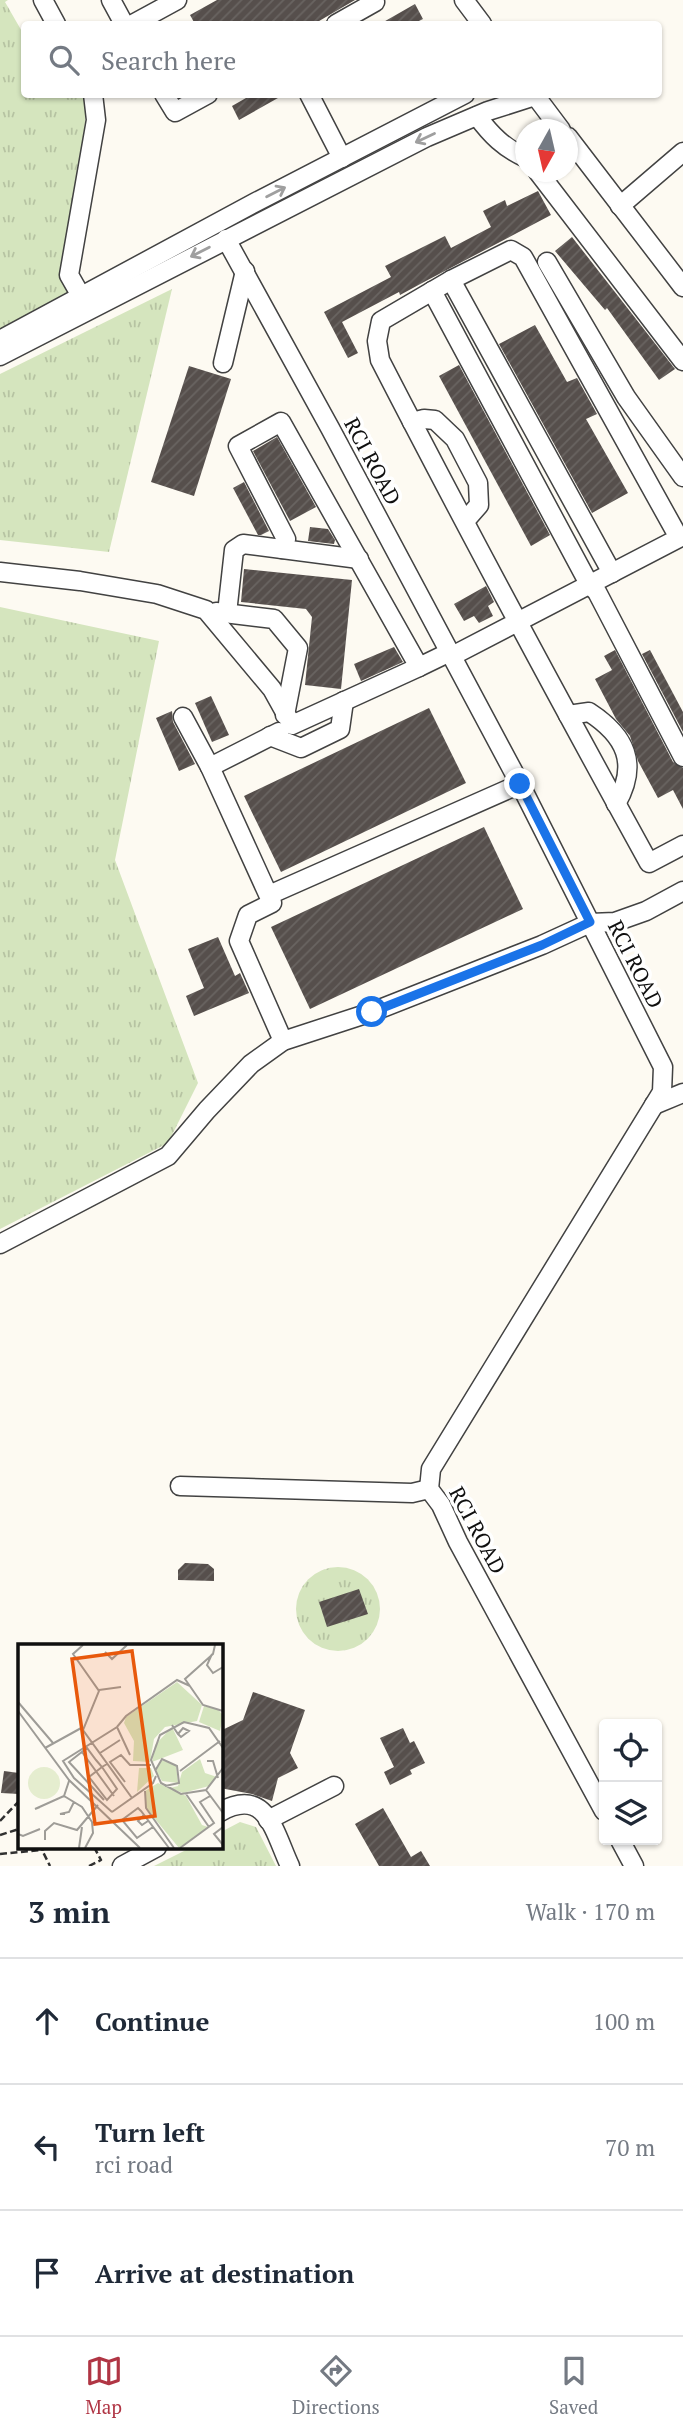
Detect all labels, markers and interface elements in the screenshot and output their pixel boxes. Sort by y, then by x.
search box [21,21,662,98]
icon: search [45,41,83,79]
text: Search here [101,43,236,77]
north arrow [515,119,578,182]
one-way arrow [415,132,436,145]
one-way arrow [265,185,286,198]
one-way arrow [190,245,211,259]
street label: RCI ROAD [338,412,408,510]
route end [504,768,535,799]
street label: RCI ROAD [602,915,670,1013]
route start [356,996,387,1027]
street label: RCI ROAD [443,1481,513,1579]
inset map [18,1644,222,1848]
map controls [599,1719,662,1845]
button: locate [599,1719,662,1782]
button: layers [599,1782,662,1845]
text: 3 min [28,1892,110,1932]
text: Walk · 170 m [526,1896,655,1927]
icon: ahead [28,2002,66,2040]
text: Continue [95,2004,209,2038]
text: 100 m [593,2006,655,2037]
text: Turn left [95,2115,205,2149]
icon: left [28,2128,66,2166]
text: 70 m [605,2132,655,2163]
text: rci road [95,2149,173,2180]
icon: arrive [28,2254,66,2292]
text: Arrive at destination [95,2256,354,2290]
tab: Map [85,2352,123,2419]
tab: Directions [292,2352,380,2419]
tab: Saved [549,2352,598,2419]

